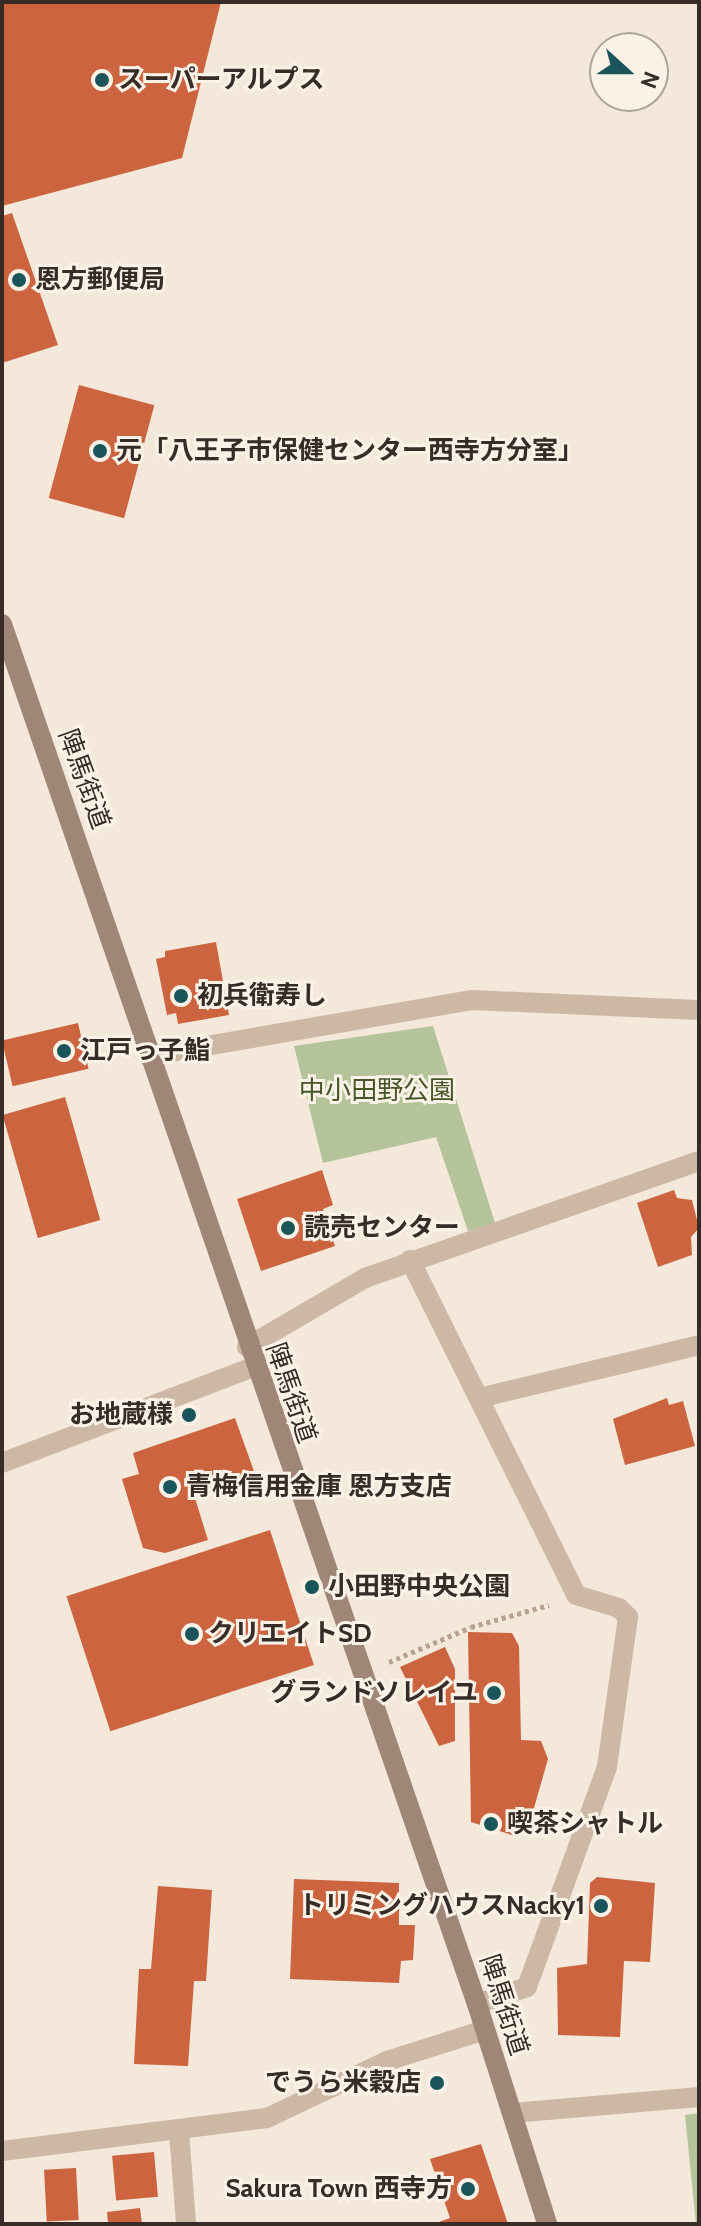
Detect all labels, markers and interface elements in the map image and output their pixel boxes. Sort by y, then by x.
north arrow [589,32,669,112]
place label: スーパーアルプス [118,64,326,96]
text: N [635,68,665,92]
marker: スーパーアルプス [93,71,111,89]
place label: 恩方郵便局 [35,264,165,296]
marker: 恩方郵便局 [10,271,28,289]
place label: 元「八王子市保健センター西寺方分室」 [116,435,584,467]
marker: 元「八王子市保健センター西寺方分室」 [91,442,109,460]
street label: 陣馬街道 [52,725,116,833]
place label: 初兵衛寿し [197,980,327,1012]
marker: 初兵衛寿し [172,987,190,1005]
place label: 江戸っ子鮨 [80,1035,210,1067]
marker: 江戸っ子鮨 [55,1042,73,1060]
park label: 中小田野公園 [299,1075,455,1107]
place label: 読売センター [304,1212,460,1244]
marker: 読売センター [279,1219,297,1237]
street label: 陣馬街道 [259,1339,323,1447]
place label: お地蔵様 [69,1399,173,1431]
marker: お地蔵様 [180,1406,198,1424]
place label: 青梅信用金庫 恩方支店 [186,1471,452,1503]
marker: 青梅信用金庫 恩方支店 [161,1478,179,1496]
place label: 小田野中央公園 [328,1571,510,1603]
marker: 小田野中央公園 [303,1578,321,1596]
place label: クリエイトSD [208,1618,372,1650]
marker: クリエイトSD [183,1625,201,1643]
place label: グランドソレイユ [270,1677,478,1709]
marker: グランドソレイユ [485,1684,503,1702]
place label: 喫茶シャトル [507,1808,663,1840]
marker: 喫茶シャトル [482,1815,500,1833]
place label: トリミングハウスNacky1 [298,1890,585,1922]
marker: トリミングハウスNacky1 [592,1897,610,1915]
street label: 陣馬街道 [473,1951,535,2059]
place label: でうら米穀店 [265,2067,421,2099]
marker: でうら米穀店 [428,2074,446,2092]
place label: Sakura Town 西寺方 [226,2173,452,2205]
marker: Sakura Town 西寺方 [459,2180,477,2198]

